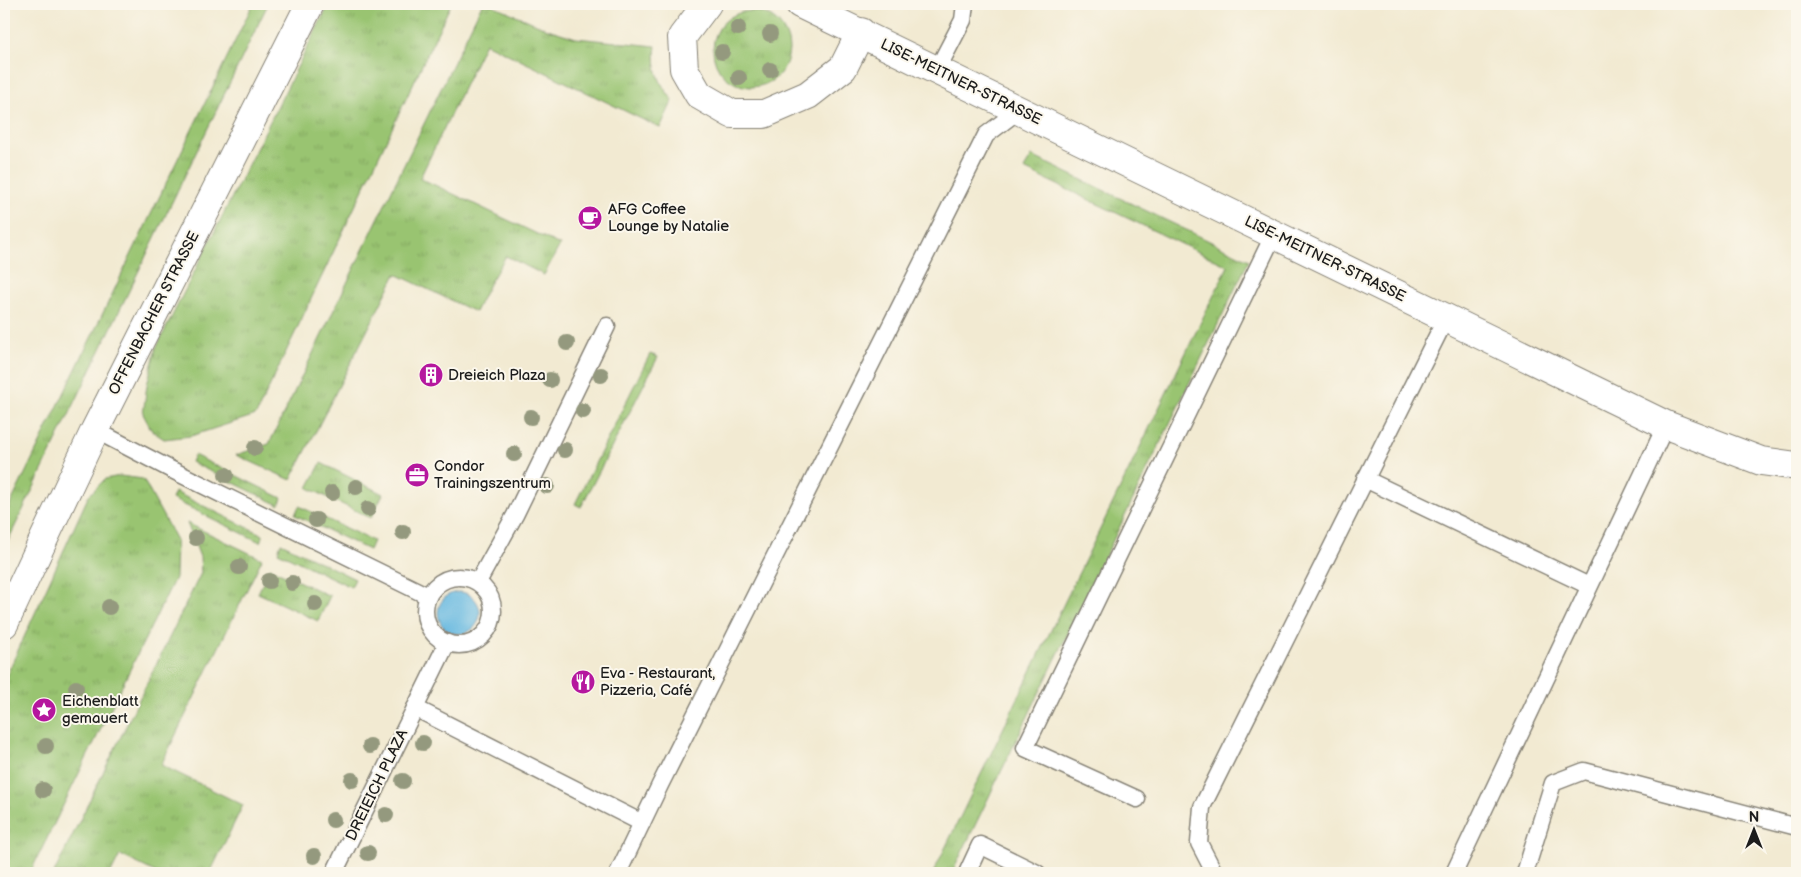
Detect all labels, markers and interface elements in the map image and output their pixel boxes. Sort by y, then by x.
street label: LISE-MEITNER-STRASSE [877,35,1045,129]
place label: AFG Coffee Lounge by Natalie [608,200,729,236]
cafe icon: AFG Coffee Lounge by Natalie [577,205,603,231]
street label: LISE-MEITNER-STRASSE [1241,212,1409,306]
street label: OFFENBACHER STRASSE [104,228,204,398]
building icon: Dreieich Plaza [418,362,444,388]
place label: Dreieich Plaza [448,366,546,385]
place label: Condor Trainingszentrum [434,457,551,493]
office icon: Condor Trainingszentrum [404,462,430,488]
place label: Eva - Restaurant, Pizzeria, Café [600,664,715,700]
restaurant icon: Eva - Restaurant, Pizzeria, Café [570,669,596,695]
place label: Eichenblatt gemauert [62,692,139,728]
place icon: Eichenblatt gemauert [31,697,57,723]
street label: DREIEICH PLAZA [342,725,413,844]
north arrow [1728,804,1778,854]
text: N [1749,809,1759,826]

